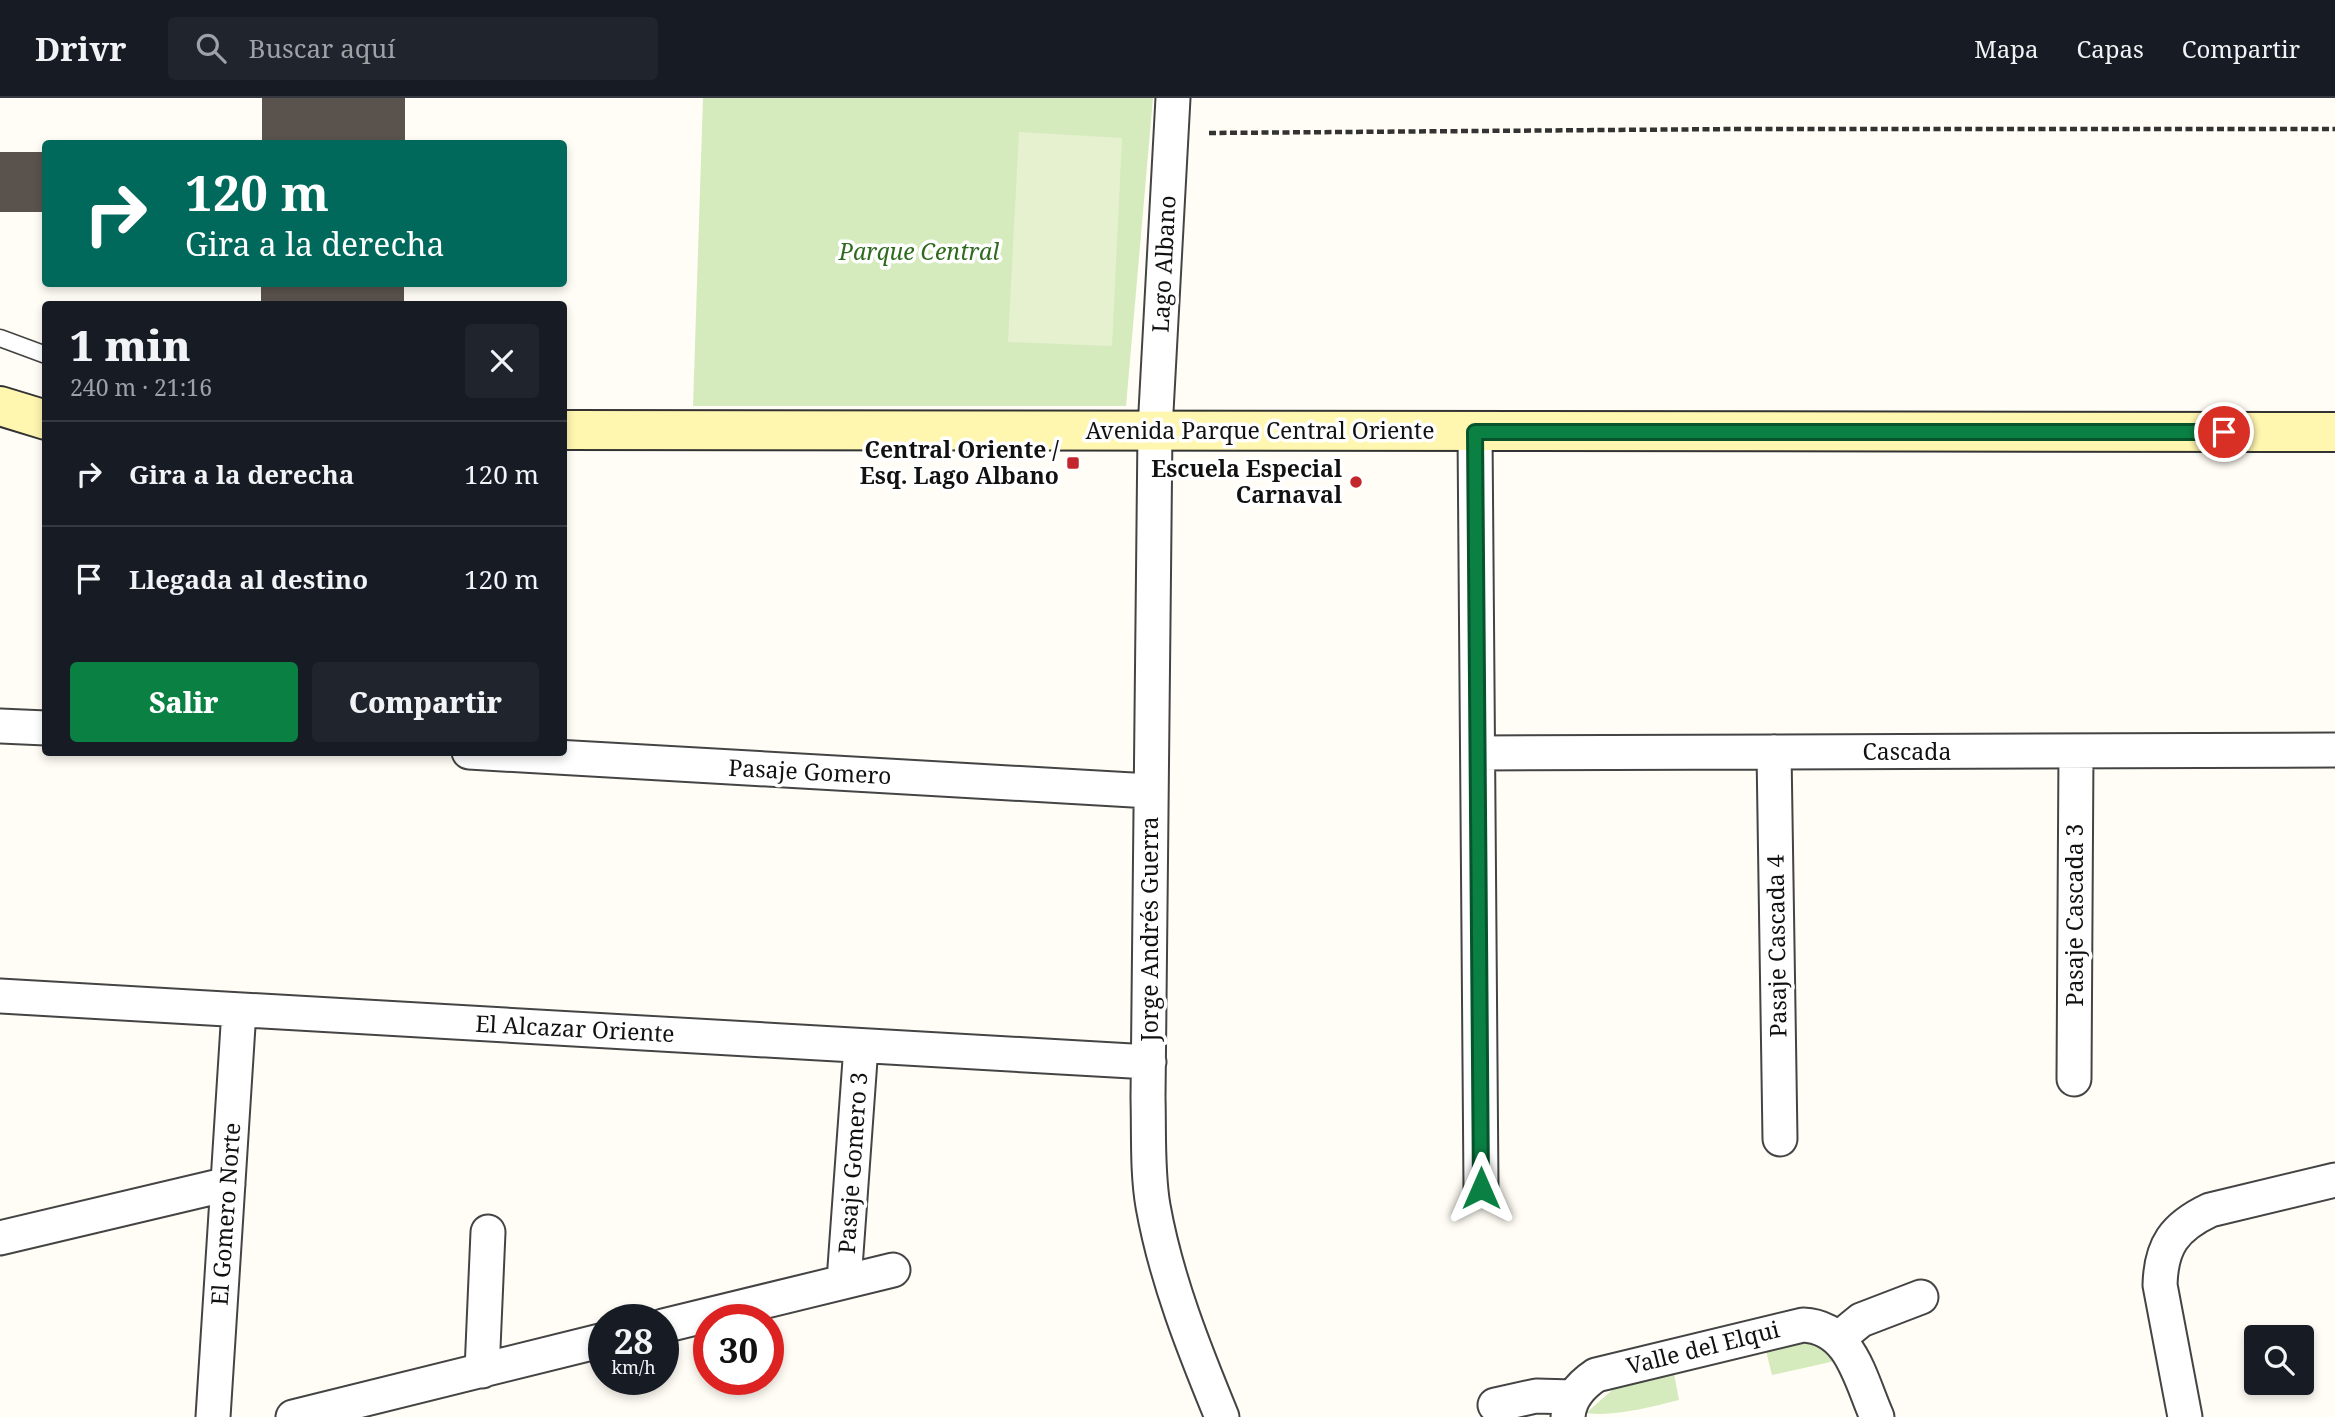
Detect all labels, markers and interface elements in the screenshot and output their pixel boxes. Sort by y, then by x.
search box [168,17,658,80]
text: Drivr [35,26,126,71]
icon: search [192,29,230,67]
text: Buscar aquí [248,30,396,66]
text: Mapa [1974,32,2038,65]
text: Capas [2076,32,2144,65]
text: Compartir [2182,32,2300,65]
text: 120 m [185,159,329,225]
icon: right [70,168,161,259]
street label: Lago Albano [1143,194,1183,333]
text: Gira a la derecha [185,222,445,265]
park label: Parque Central [838,235,999,267]
text: 1 min [70,316,191,373]
button: close [465,324,539,398]
text: 240 m · 21:16 [70,371,212,403]
pin [2194,402,2254,462]
icon: arrive [2205,413,2243,451]
street label: Avenida Parque Central Oriente [1086,414,1434,446]
place label: Central Oriente / Esq. Lago Albano [860,433,1059,491]
place label: Escuela Especial Carnaval [1151,452,1342,510]
icon: right [70,455,108,493]
marker: Central Oriente / Esq. Lago Albano [1065,455,1081,471]
text: Gira a la derecha [129,456,354,492]
text: 120 m [464,456,539,492]
marker: Escuela Especial Carnaval [1348,474,1364,490]
icon: arrive [70,560,108,598]
text: Llegada al destino [129,561,368,597]
text: 120 m [464,561,539,597]
button: Salir [70,662,298,742]
button: Compartir [312,662,539,742]
street label: Cascada [1863,735,1951,767]
street label: Pasaje Gomero [728,751,892,791]
street label: Jorge Andrés Guerra [1133,816,1165,1043]
street label: Pasaje Cascada 3 [2058,824,2090,1006]
street label: Pasaje Cascada 4 [1758,854,1794,1038]
street label: El Alcazar Oriente [475,1007,675,1049]
street label: Pasaje Gomero 3 [830,1071,874,1255]
street label: El Gomero Norte [203,1121,247,1306]
position arrow [1444,1151,1518,1225]
speed limit sign: 30 [693,1304,784,1395]
street label: Valle del Elqui [1623,1312,1783,1382]
text: 28 [614,1317,653,1364]
map controls [2244,1325,2314,1395]
button: search [2244,1325,2314,1395]
text: km/h [611,1355,656,1379]

